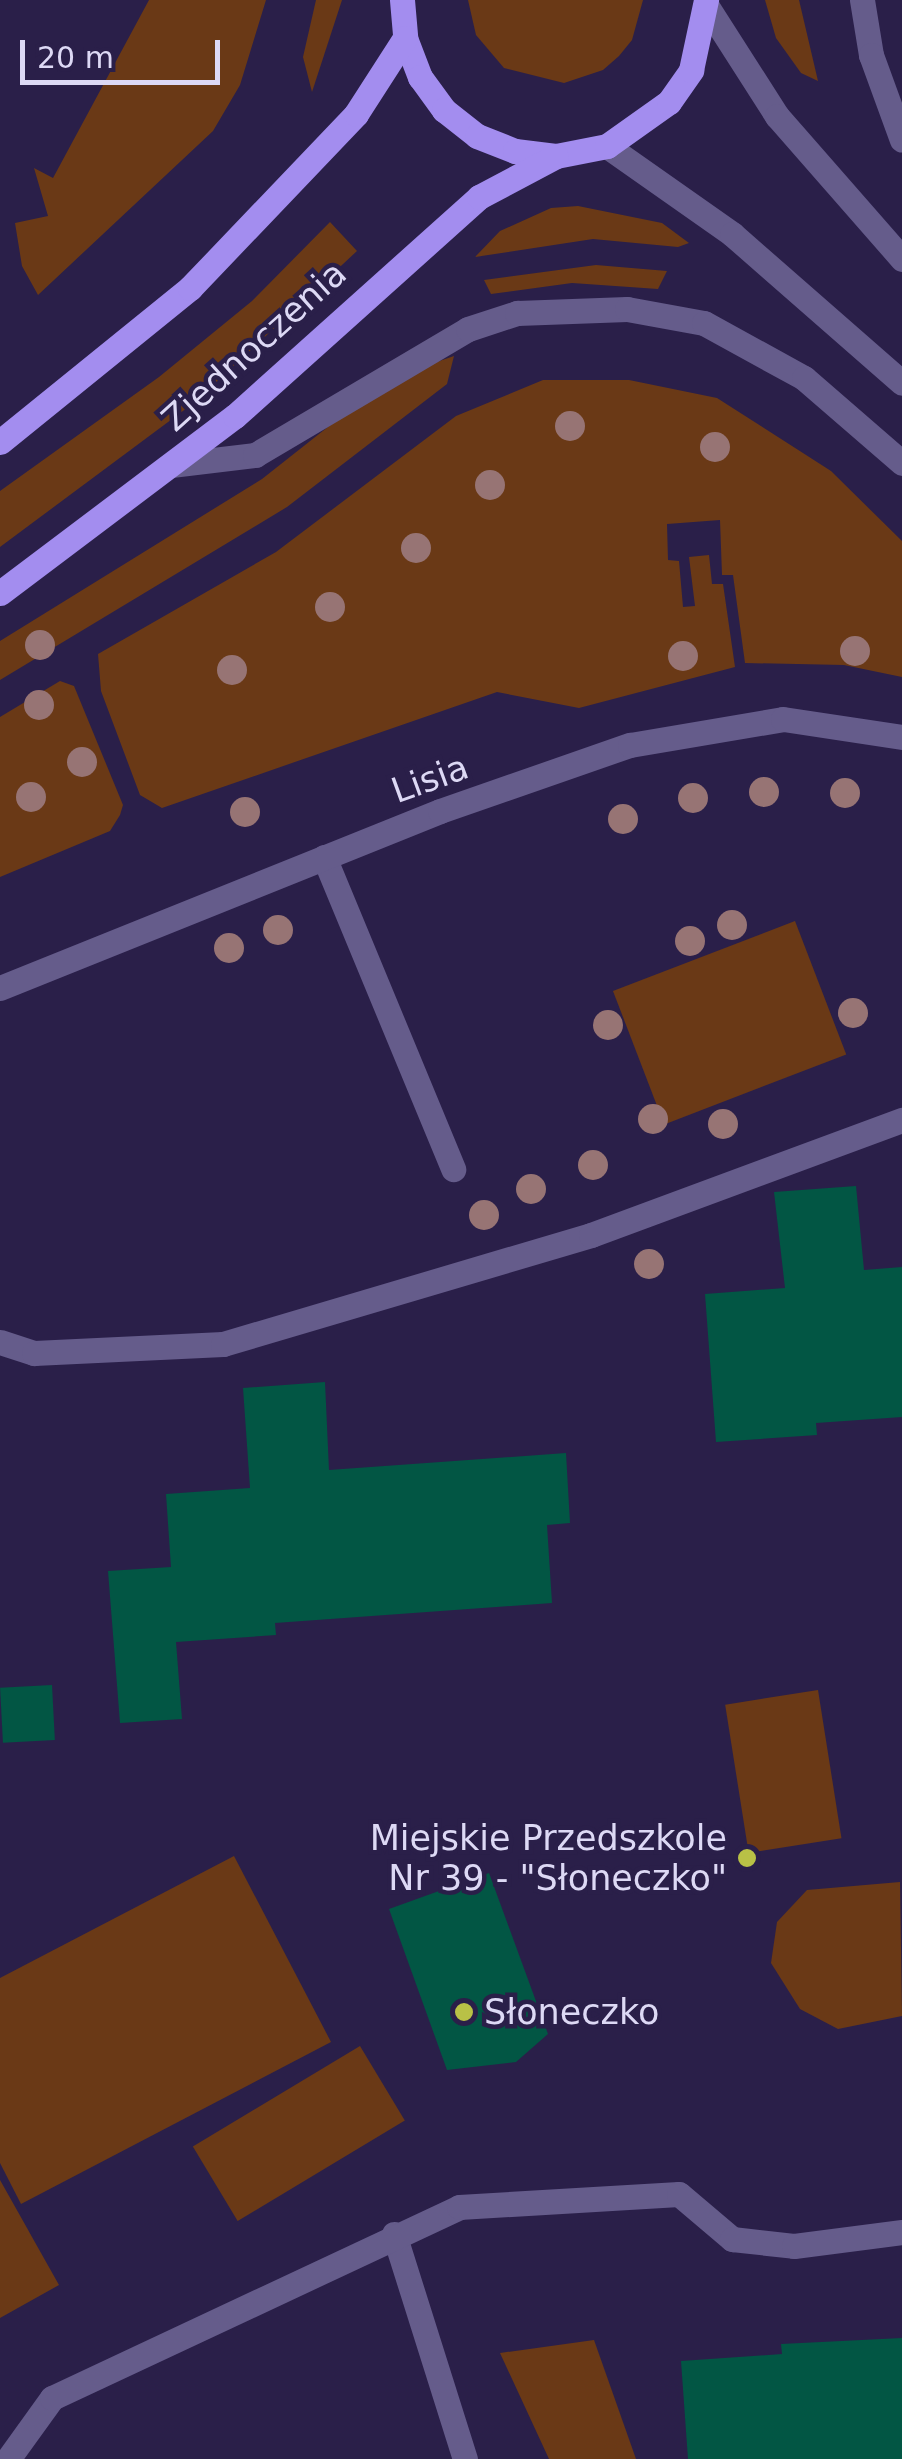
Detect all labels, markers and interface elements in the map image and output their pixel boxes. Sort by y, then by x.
scale bar [25,20,225,82]
text: 20 m [37,40,114,75]
street label: Zjednoczenia [153,252,355,440]
street label: Lisia [386,746,474,812]
place label: Miejskie Przedszkole Nr 39 - "Słoneczko" [370,1817,727,1899]
marker: Miejskie Przedszkole Nr 39 - "Słoneczko" [736,1847,758,1869]
place label: Słoneczko [484,1991,659,2033]
marker: Słoneczko [453,2001,475,2023]

